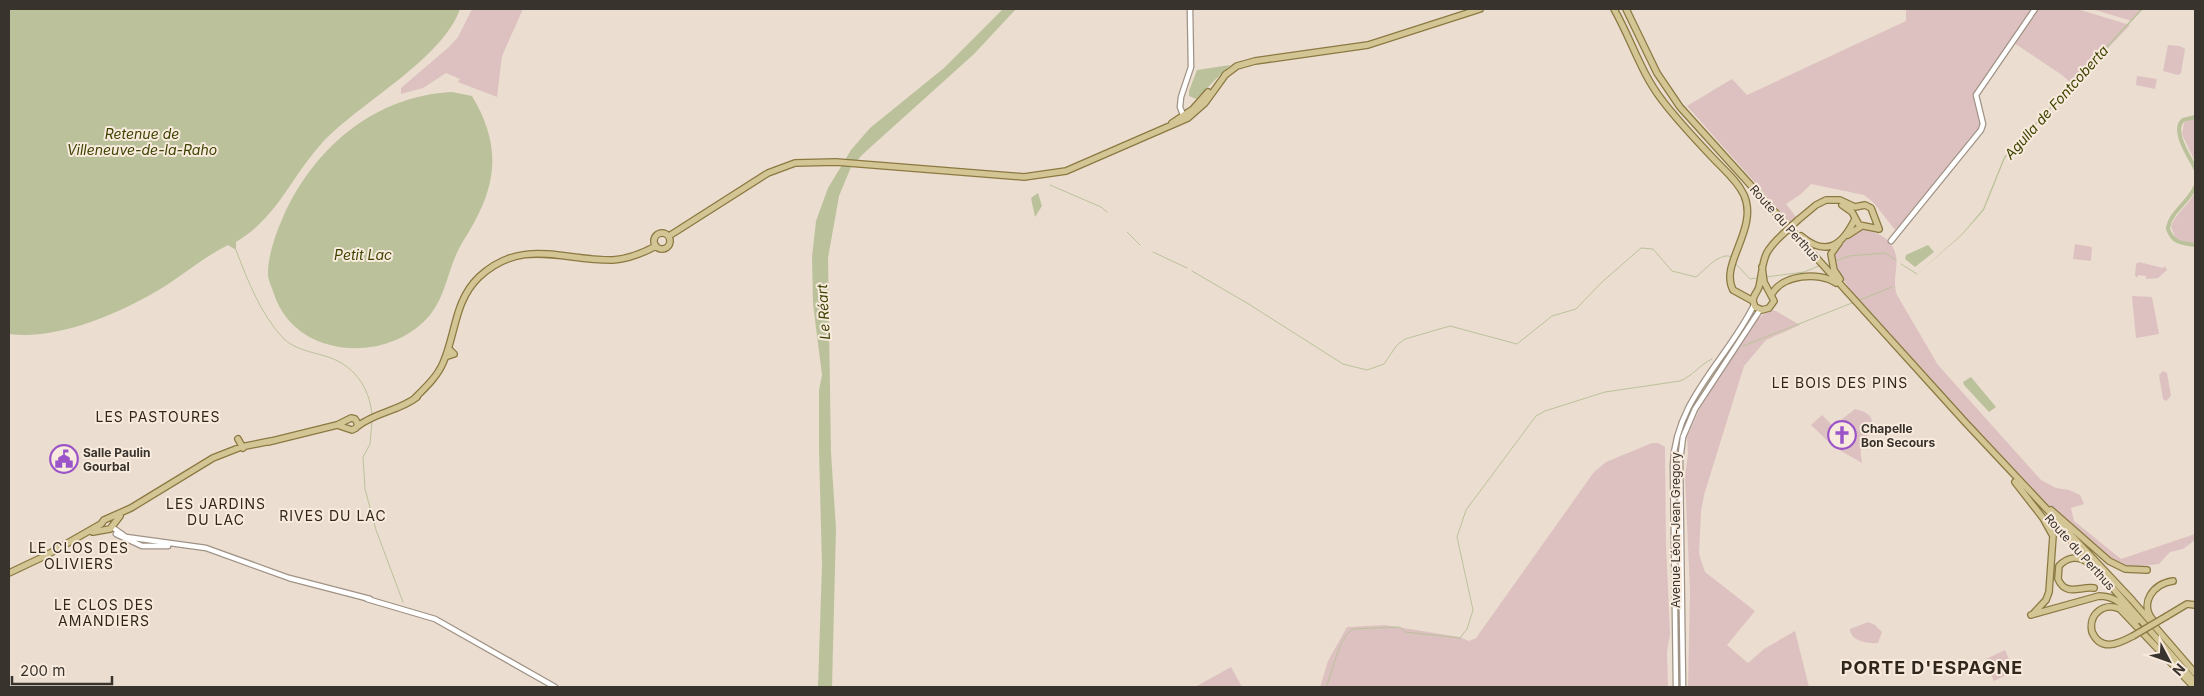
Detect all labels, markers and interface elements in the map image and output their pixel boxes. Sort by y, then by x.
water label: Agulla de Fontcoberta [2000,41,2112,163]
water label: Retenue de Villeneuve-de-la-Raho [67,125,217,158]
street label: Route du Perthus [1747,182,1823,264]
water label: Petit Lac [334,246,392,263]
water label: Le Réart [813,283,833,340]
district label: LE BOIS DES PINS [1772,374,1908,391]
district label: LES PASTOURES [96,408,220,425]
church icon: Chapelle Bon Secours [1827,420,1857,450]
place label: Chapelle Bon Secours [1861,421,1935,450]
public building icon: Salle Paulin Gourbal [49,444,79,474]
place label: Salle Paulin Gourbal [83,445,150,474]
street label: Avenue Léon-Jean Gregory [1668,452,1683,608]
district label: LES JARDINS DU LAC [166,495,266,528]
district label: RIVES DU LAC [279,507,387,524]
street label: Route du Perthus [2042,511,2118,593]
district label: LE CLOS DES OLIVIERS [29,539,129,572]
district label: LE CLOS DES AMANDIERS [54,596,154,629]
north arrow [2144,636,2194,686]
scale bar [12,654,112,686]
district label: PORTE D'ESPAGNE [1841,657,2023,678]
text: N [2169,660,2189,679]
text: 200 m [20,661,65,680]

